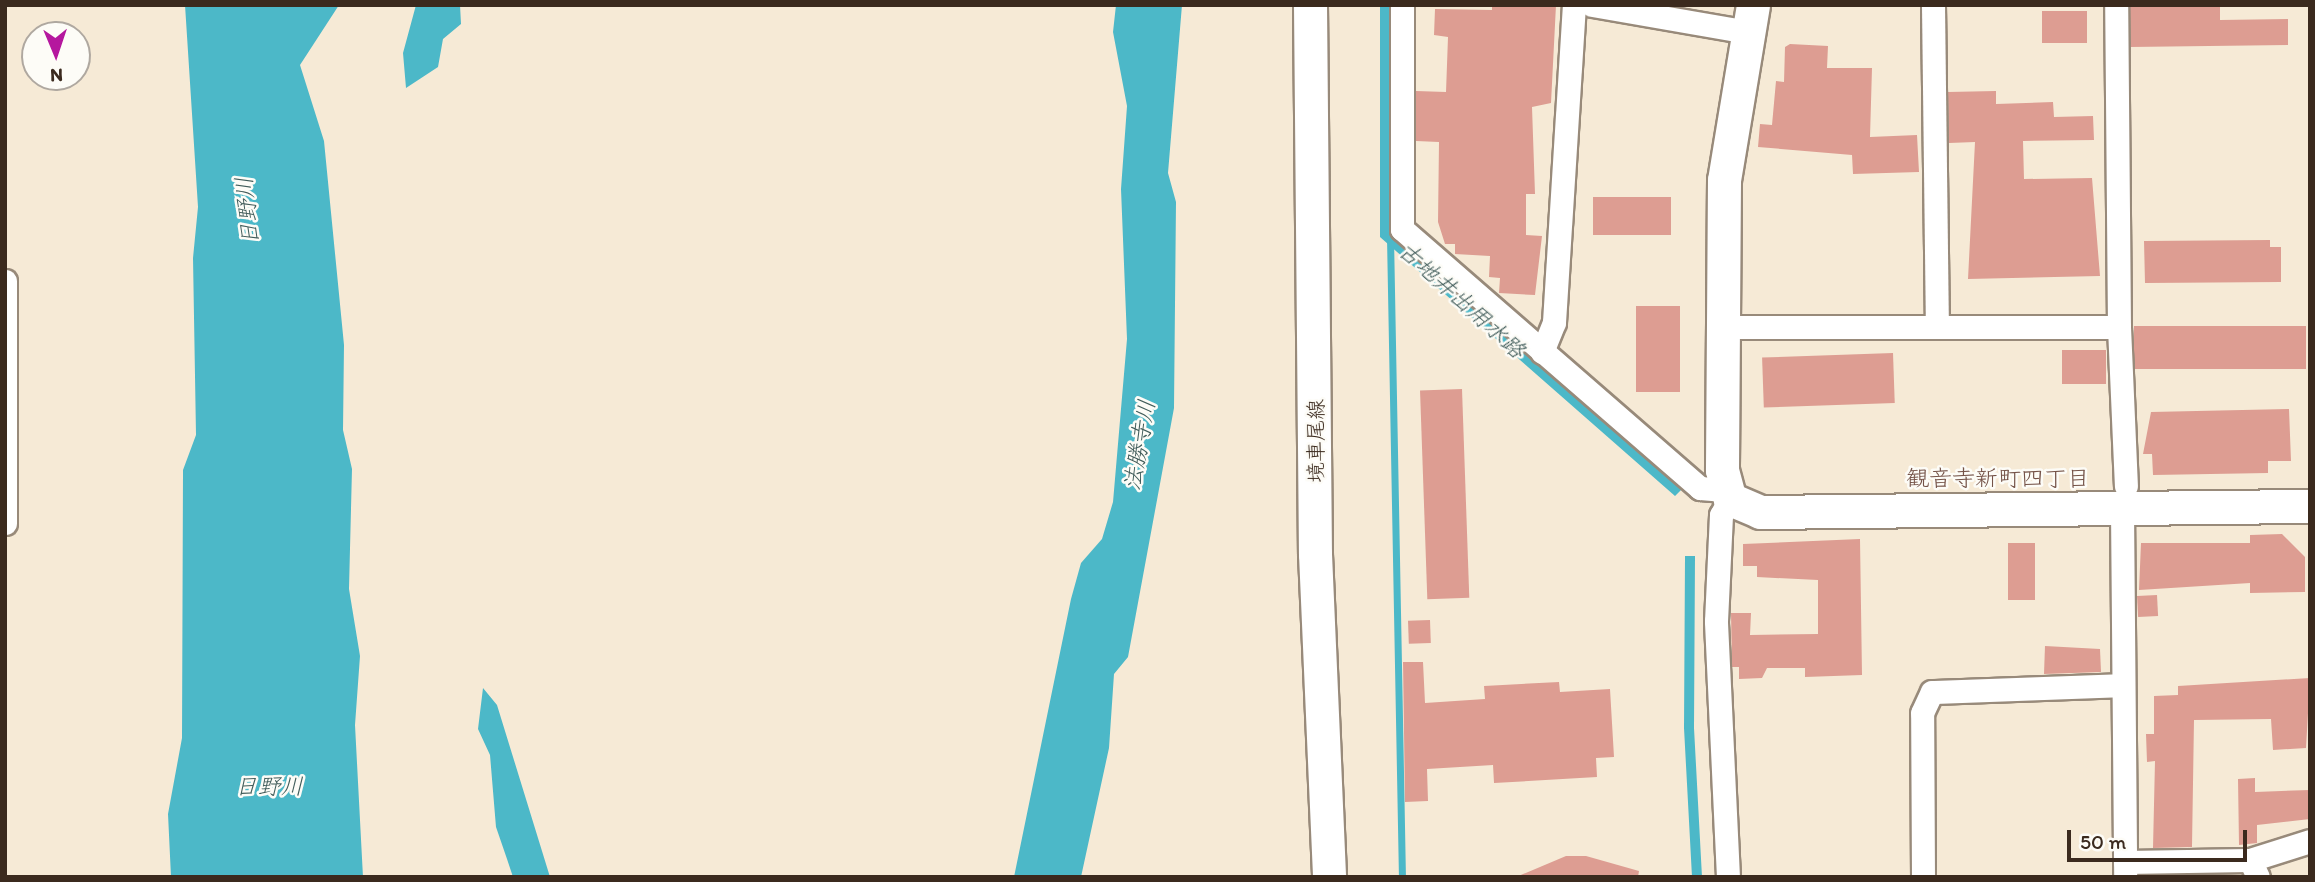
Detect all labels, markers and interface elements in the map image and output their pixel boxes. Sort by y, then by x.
north arrow [21,21,91,91]
text: N [50,64,63,87]
water label: 日野川 [230,175,264,247]
water label: 古地井出用水路 [1393,236,1531,364]
water label: 法勝寺川 [1117,397,1161,493]
street label: 境車尾線 [1303,399,1329,483]
district label: 観音寺新町四丁目 [1906,464,2090,492]
water label: 日野川 [235,772,303,800]
scale bar [2070,816,2250,860]
text: 50 m [2080,829,2126,854]

